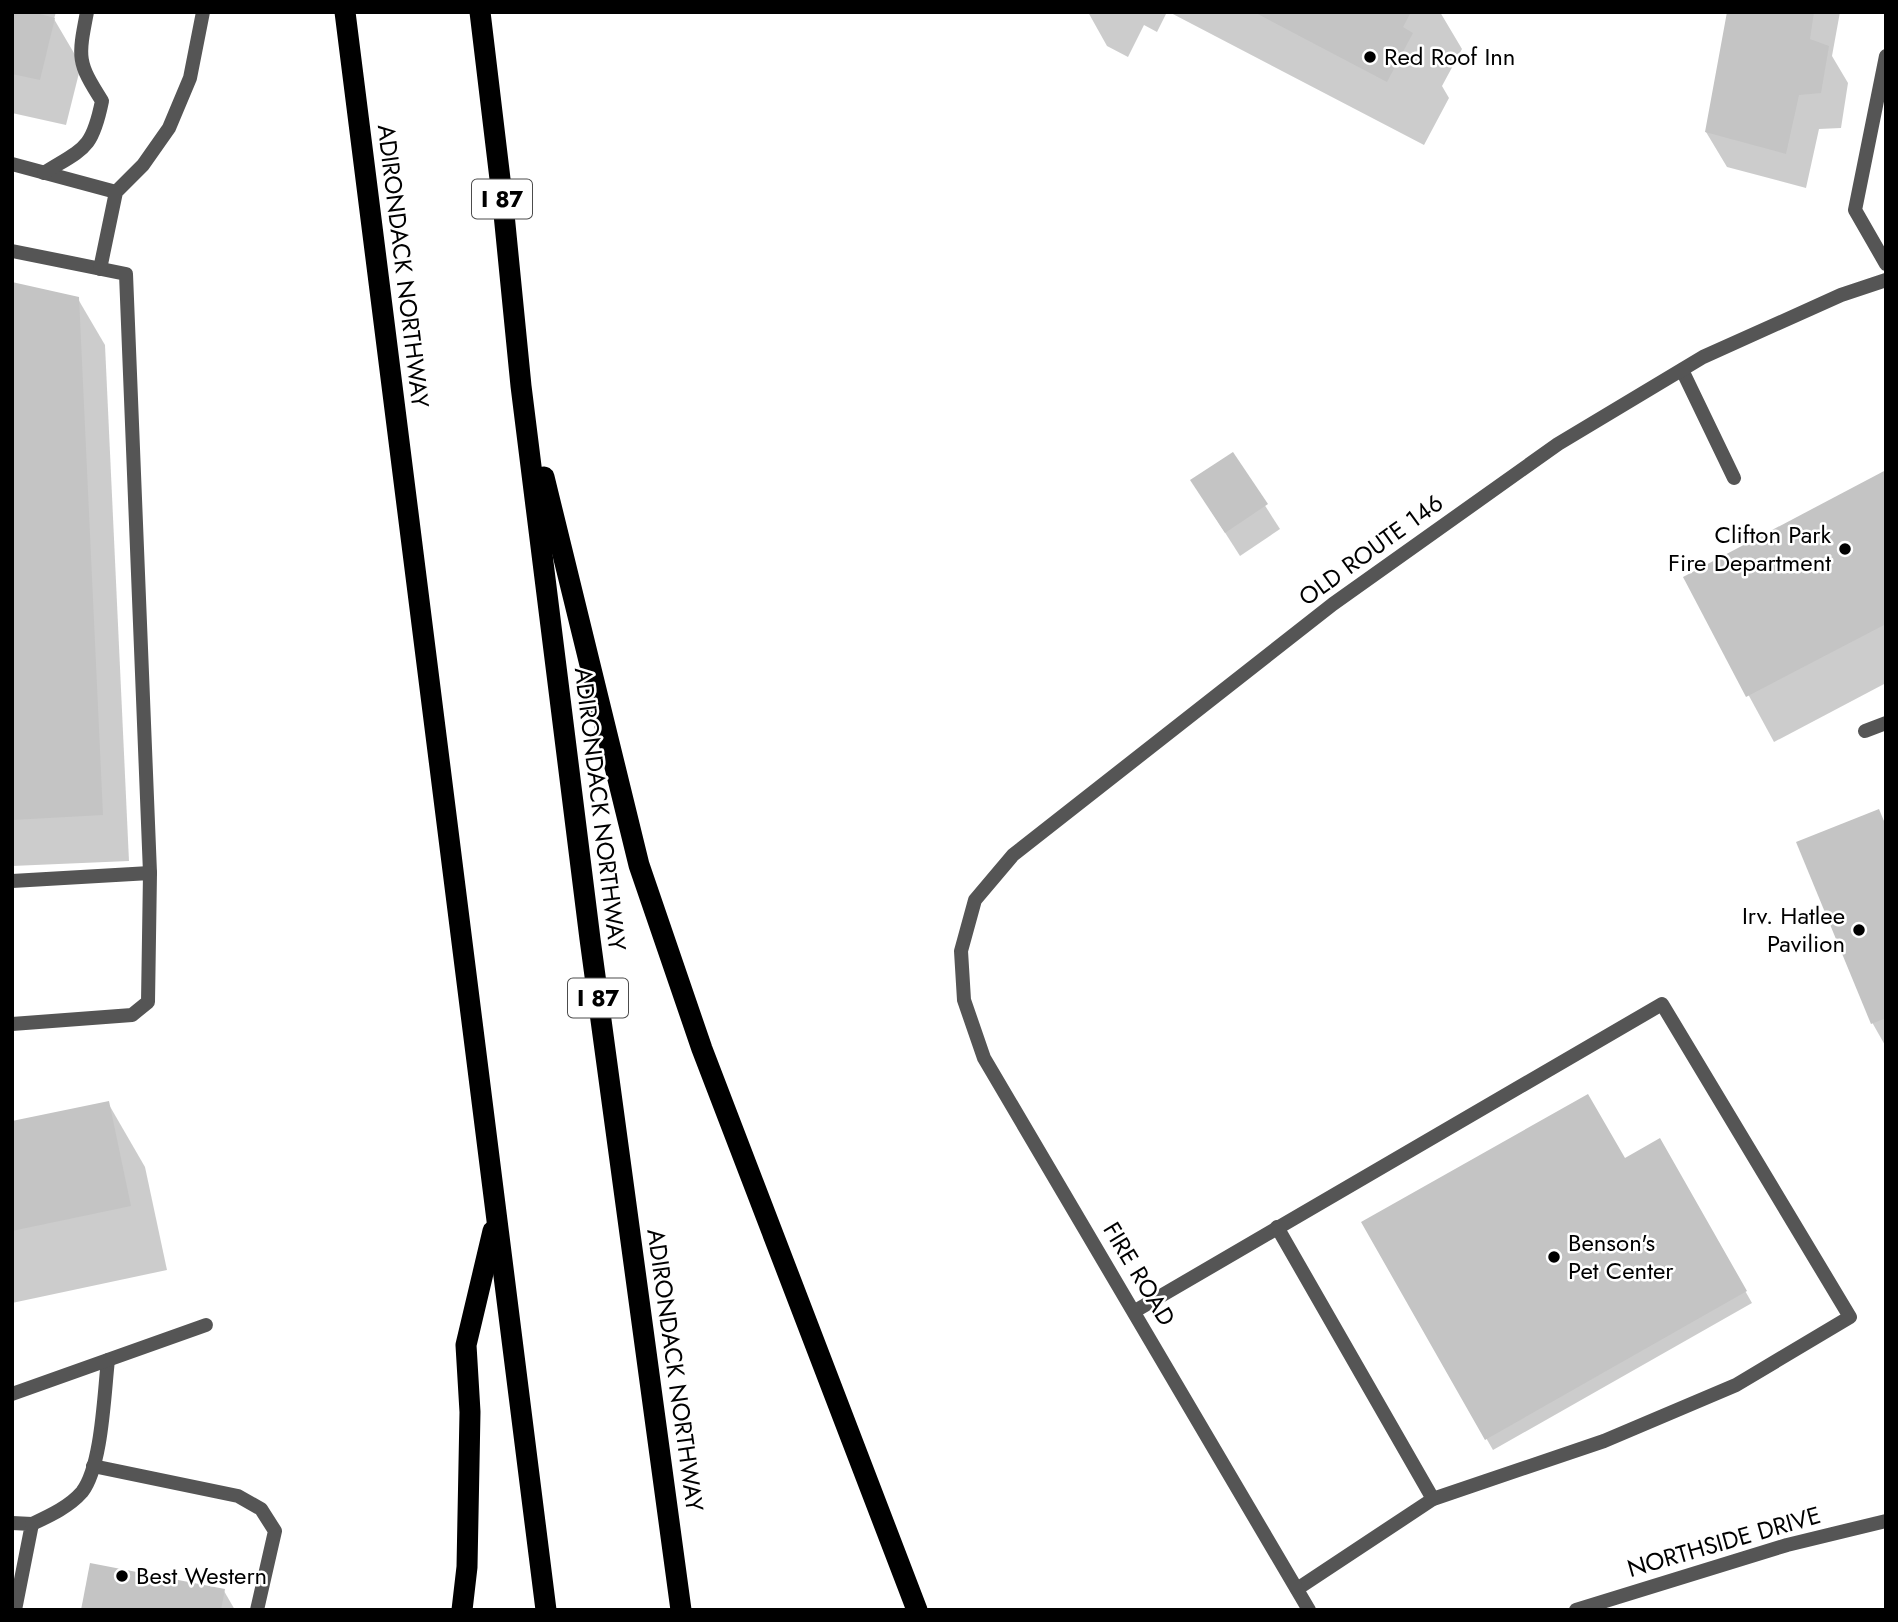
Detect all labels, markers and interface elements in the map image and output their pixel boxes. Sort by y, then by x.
place label: Red Roof Inn [1384,39,1515,74]
marker: Red Roof Inn [1362,49,1378,65]
street label: ADIRONDACK NORTHWAY [369,122,438,410]
road number: I 87 [472,180,532,218]
street label: OLD ROUTE 146 [1291,485,1450,614]
place label: Clifton Park Fire Department [1668,517,1831,580]
marker: Clifton Park Fire Department [1837,541,1853,557]
street label: ADIRONDACK NORTHWAY [566,665,635,953]
place label: Irv. Hatlee Pavilion [1742,898,1845,961]
marker: Irv. Hatlee Pavilion [1851,922,1867,938]
road number: I 87 [568,979,628,1018]
street label: FIRE ROAD [1095,1215,1184,1332]
place label: Benson's Pet Center [1568,1225,1674,1288]
street label: ADIRONDACK NORTHWAY [638,1226,713,1514]
marker: Benson's Pet Center [1546,1249,1562,1265]
street label: NORTHSIDE DRIVE [1623,1497,1825,1586]
place label: Best Western [136,1558,267,1593]
marker: Best Western [114,1568,130,1584]

